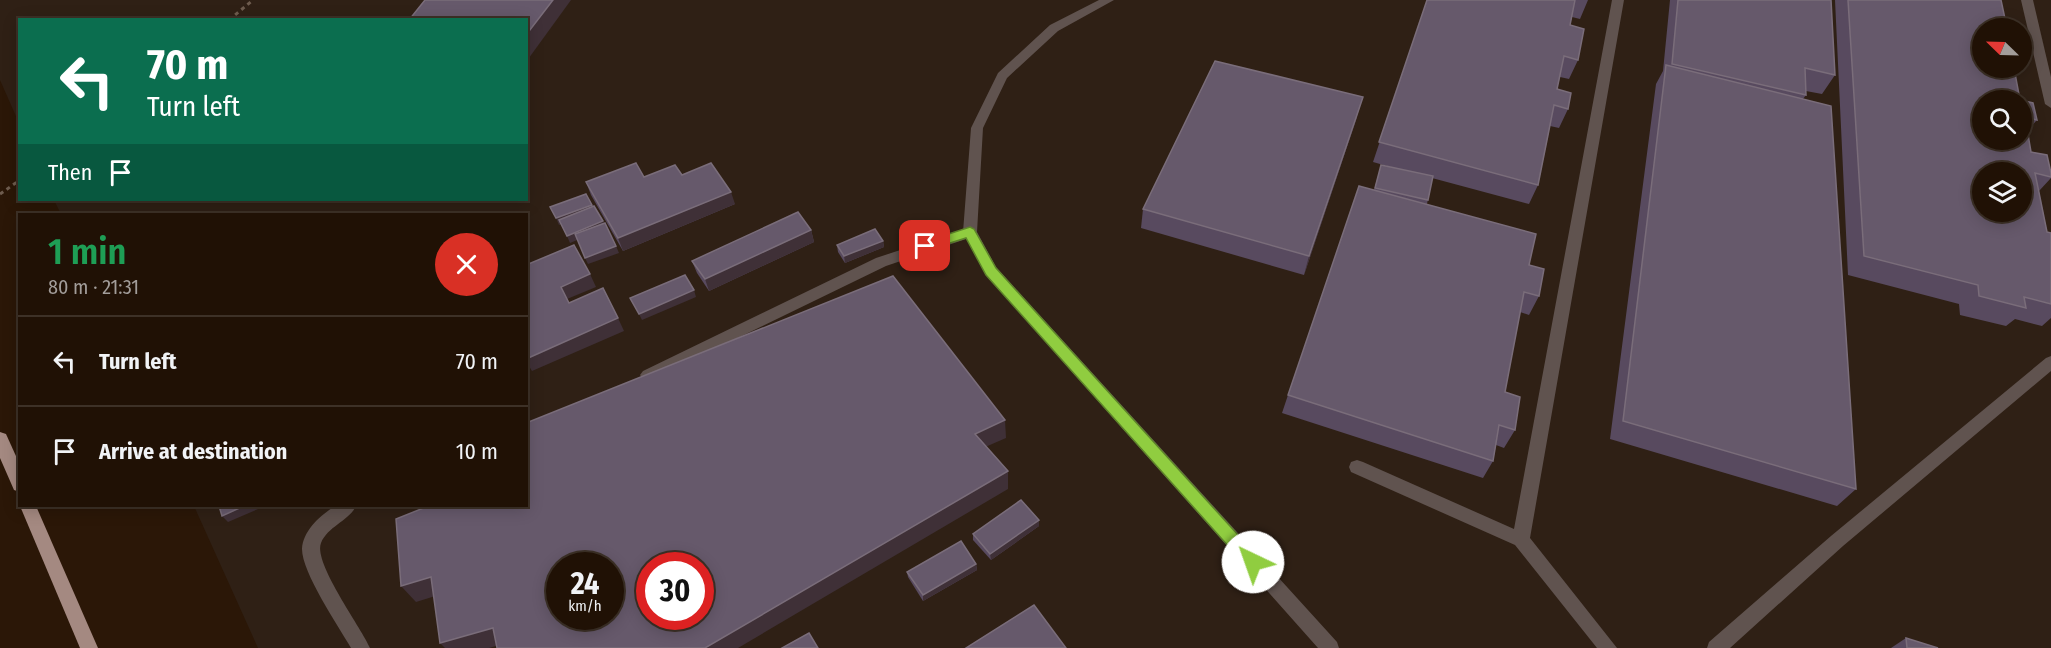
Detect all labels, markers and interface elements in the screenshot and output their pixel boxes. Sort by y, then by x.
north arrow [1972,18,2032,78]
map controls [1972,18,2032,222]
text: 70 m [147,40,228,90]
icon: left [48,42,126,120]
button: search [1972,90,2032,150]
text: Turn left [147,91,240,123]
icon: arrive [104,156,137,189]
text: Then [48,159,92,186]
button: layers [1972,162,2032,222]
pin [899,220,950,271]
icon: arrive [908,229,941,262]
text: 1 min [48,230,126,274]
button: close [435,233,498,296]
text: 80 m · 21:31 [48,275,139,299]
icon: left [48,345,81,378]
text: Turn left [99,348,177,375]
text: 70 m [456,348,498,375]
icon: arrive [48,435,81,468]
text: Arrive at destination [99,438,287,465]
text: 10 m [456,438,498,465]
position arrow [1221,530,1285,594]
speed limit sign: 30 [636,552,714,630]
text: 24 [571,566,599,602]
text: km/h [568,597,602,615]

